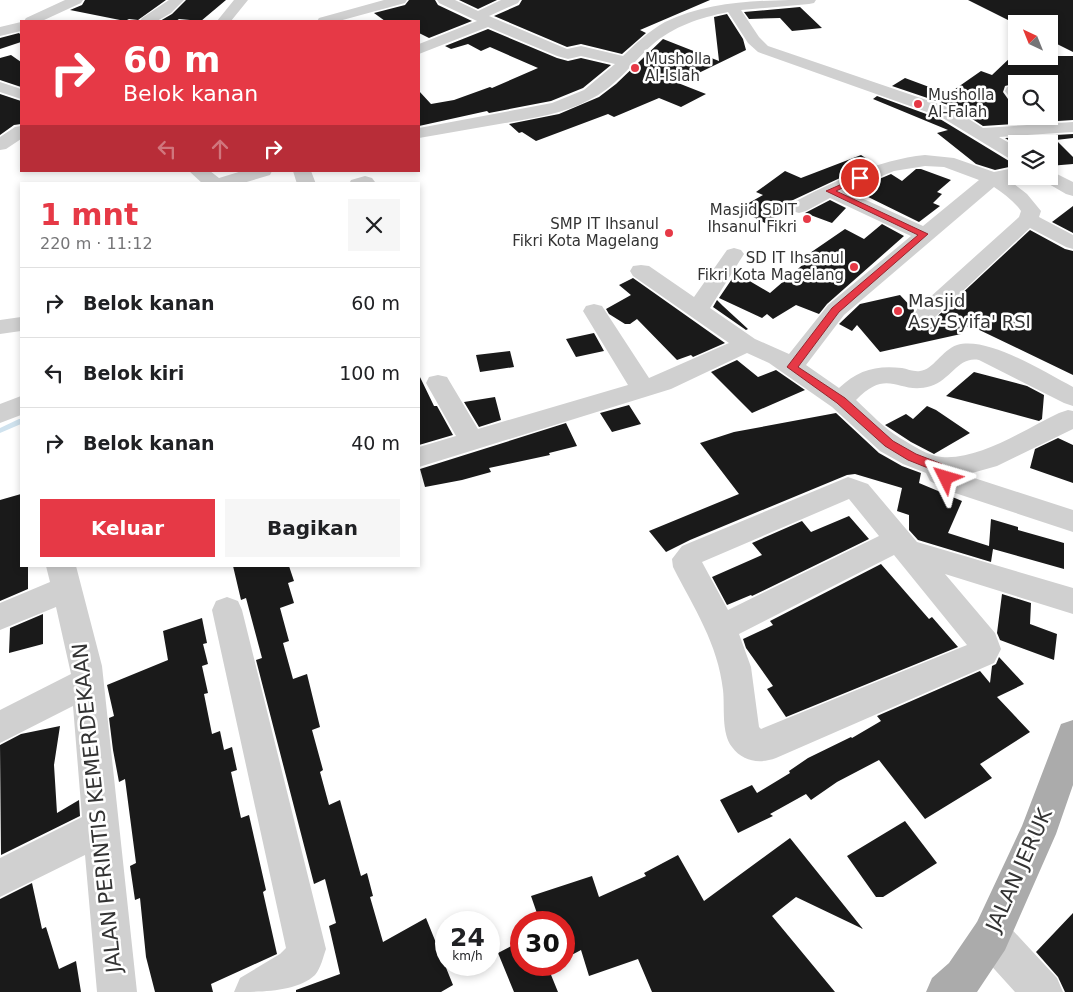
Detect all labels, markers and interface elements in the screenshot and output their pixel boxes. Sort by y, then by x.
north arrow [1008,15,1058,65]
map controls [1008,15,1058,185]
icon: right [40,40,105,105]
text: 60 m [123,40,220,80]
place label: Musholla Al-Islah [645,50,711,85]
marker: Musholla Al-Islah [629,62,641,74]
button: search [1008,75,1058,125]
text: Belok kanan [123,81,258,106]
place label: Musholla Al-Falah [928,86,994,121]
marker: Musholla Al-Falah [912,98,924,110]
icon: left [153,135,181,163]
icon: ahead [206,135,234,163]
icon: right [259,135,287,163]
button: layers [1008,135,1058,185]
pin [839,157,881,199]
icon: arrive [846,164,874,192]
text: 1 mnt [40,197,138,232]
button: close [348,199,400,251]
place label: Masjid SDIT Ihsanul Fikri [707,201,798,236]
marker: Masjid SDIT Ihsanul Fikri [801,213,813,225]
place label: SMP IT Ihsanul Fikri Kota Magelang [512,215,659,250]
marker: SMP IT Ihsanul Fikri Kota Magelang [663,227,675,239]
text: 220 m · 11:12 [40,234,153,253]
place label: SD IT Ihsanul Fikri Kota Magelang [697,249,844,284]
marker: SD IT Ihsanul Fikri Kota Magelang [848,261,860,273]
icon: right [40,289,68,317]
place label: Masjid Asy-Syifa' RSI [908,290,1031,332]
text: Belok kanan [83,292,215,314]
text: 60 m [351,292,400,314]
marker: Masjid Asy-Syifa' RSI [892,305,904,317]
icon: left [40,359,68,387]
text: Belok kiri [83,362,184,384]
text: 100 m [339,362,400,384]
icon: right [40,429,68,457]
text: Belok kanan [83,432,215,454]
text: 40 m [351,432,400,454]
position arrow [919,451,971,503]
button: Keluar [40,499,215,557]
button: Bagikan [225,499,400,557]
street label: JALAN PERINTIS KEMERDEKAAN [68,642,126,976]
street label: JALAN JERUK [980,804,1057,937]
speed limit sign: 30 [510,911,575,976]
text: 24 [450,923,485,952]
text: km/h [452,949,483,963]

